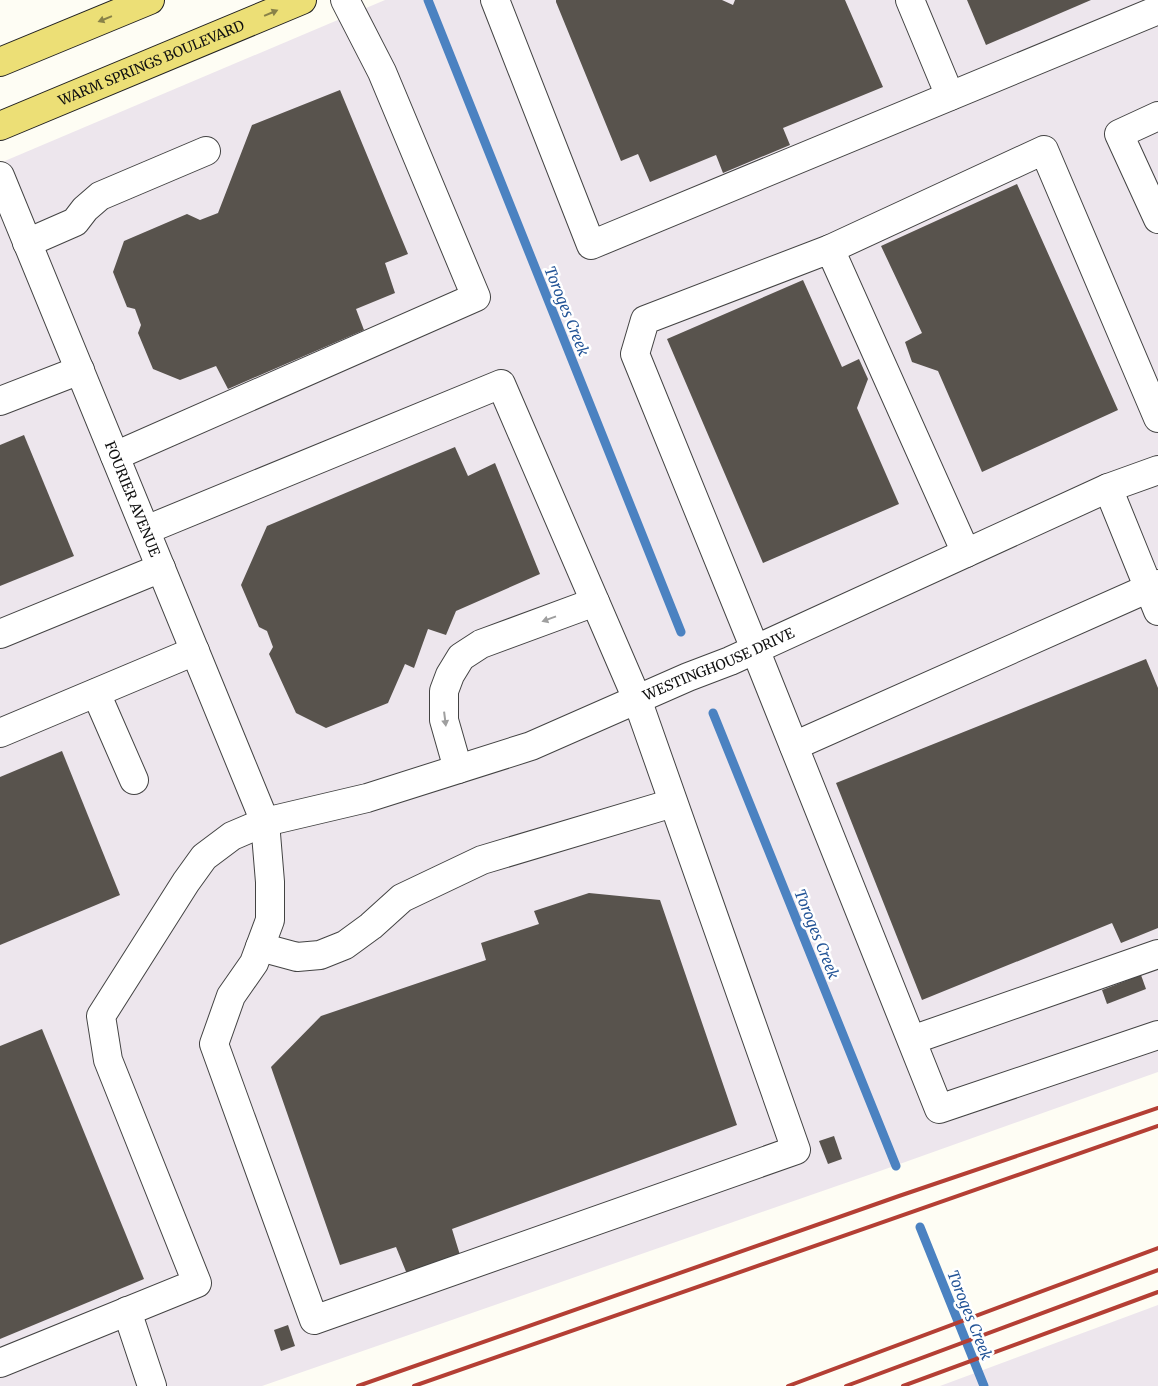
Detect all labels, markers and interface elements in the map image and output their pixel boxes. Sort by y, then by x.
one-way arrow [264,9,279,17]
one-way arrow [98,15,112,23]
street label: WARM SPRINGS BOULEVARD [55,16,248,110]
water label: Toroges Creek [540,263,594,359]
street label: FOURIER AVENUE [101,438,164,559]
one-way arrow [541,615,556,623]
street label: WESTINGHOUSE DRIVE [639,624,797,705]
one-way arrow [441,711,449,727]
water label: Toroges Creek [790,886,844,982]
water label: Toroges Creek [943,1267,997,1363]

